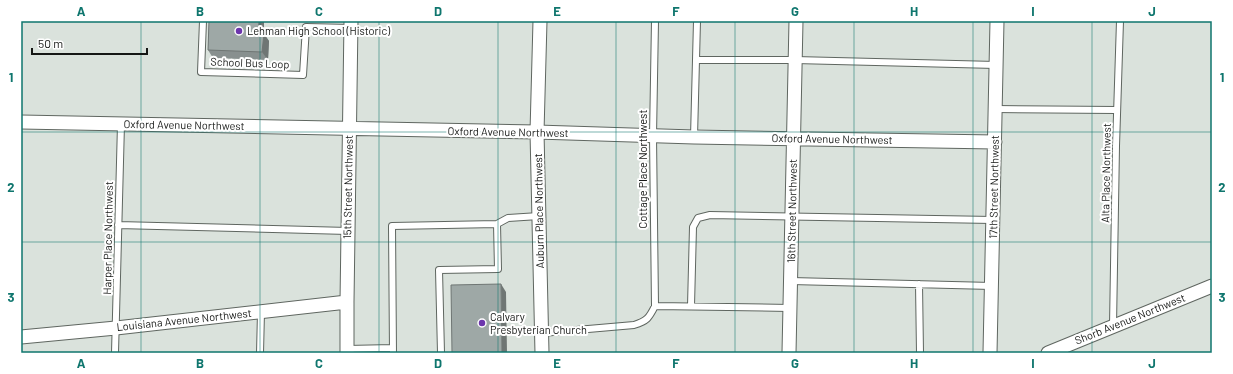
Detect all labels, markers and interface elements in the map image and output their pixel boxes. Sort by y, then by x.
text: A [77,3,86,19]
text: B [196,3,204,19]
text: C [315,3,323,19]
text: D [434,3,442,19]
text: E [553,3,561,19]
text: F [672,3,680,19]
text: G [791,3,799,19]
text: H [910,3,918,19]
text: I [1031,3,1035,19]
text: J [1148,3,1156,19]
place label: Lehman High School (Historic) [247,24,390,37]
marker: Lehman High School (Historic) [234,26,244,36]
scale bar [32,30,147,56]
text: 50 m [38,36,63,50]
street label: School Bus Loop [210,55,290,70]
text: 1 [9,69,13,85]
text: 1 [1220,69,1224,85]
street label: Cottage Place Northwest [636,110,649,228]
street label: Oxford Avenue Northwest [123,117,245,132]
street label: Alta Place Northwest [1098,123,1113,223]
street label: Oxford Avenue Northwest [447,124,569,139]
street label: Oxford Avenue Northwest [771,131,893,146]
street label: 15th Street Northwest [340,135,355,239]
street label: 17th Street Northwest [986,135,1001,239]
street label: Auburn Place Northwest [531,153,546,269]
street label: 16th Street Northwest [784,159,799,263]
text: 2 [7,179,15,195]
text: 2 [1218,179,1226,195]
street label: Harper Place Northwest [100,181,115,295]
text: 3 [7,289,15,305]
text: 3 [1218,289,1226,305]
street label: Shorb Avenue Northwest [1073,290,1187,347]
street label: Louisiana Avenue Northwest [116,306,252,333]
place label: Calvary Presbyterian Church [490,310,587,336]
marker: Calvary Presbyterian Church [477,318,487,328]
text: A [77,355,86,371]
text: B [196,355,204,371]
text: C [315,355,323,371]
text: D [434,355,442,371]
text: E [553,355,561,371]
text: F [672,355,680,371]
text: G [791,355,799,371]
text: H [910,355,918,371]
text: I [1031,355,1035,371]
text: J [1148,355,1156,371]

